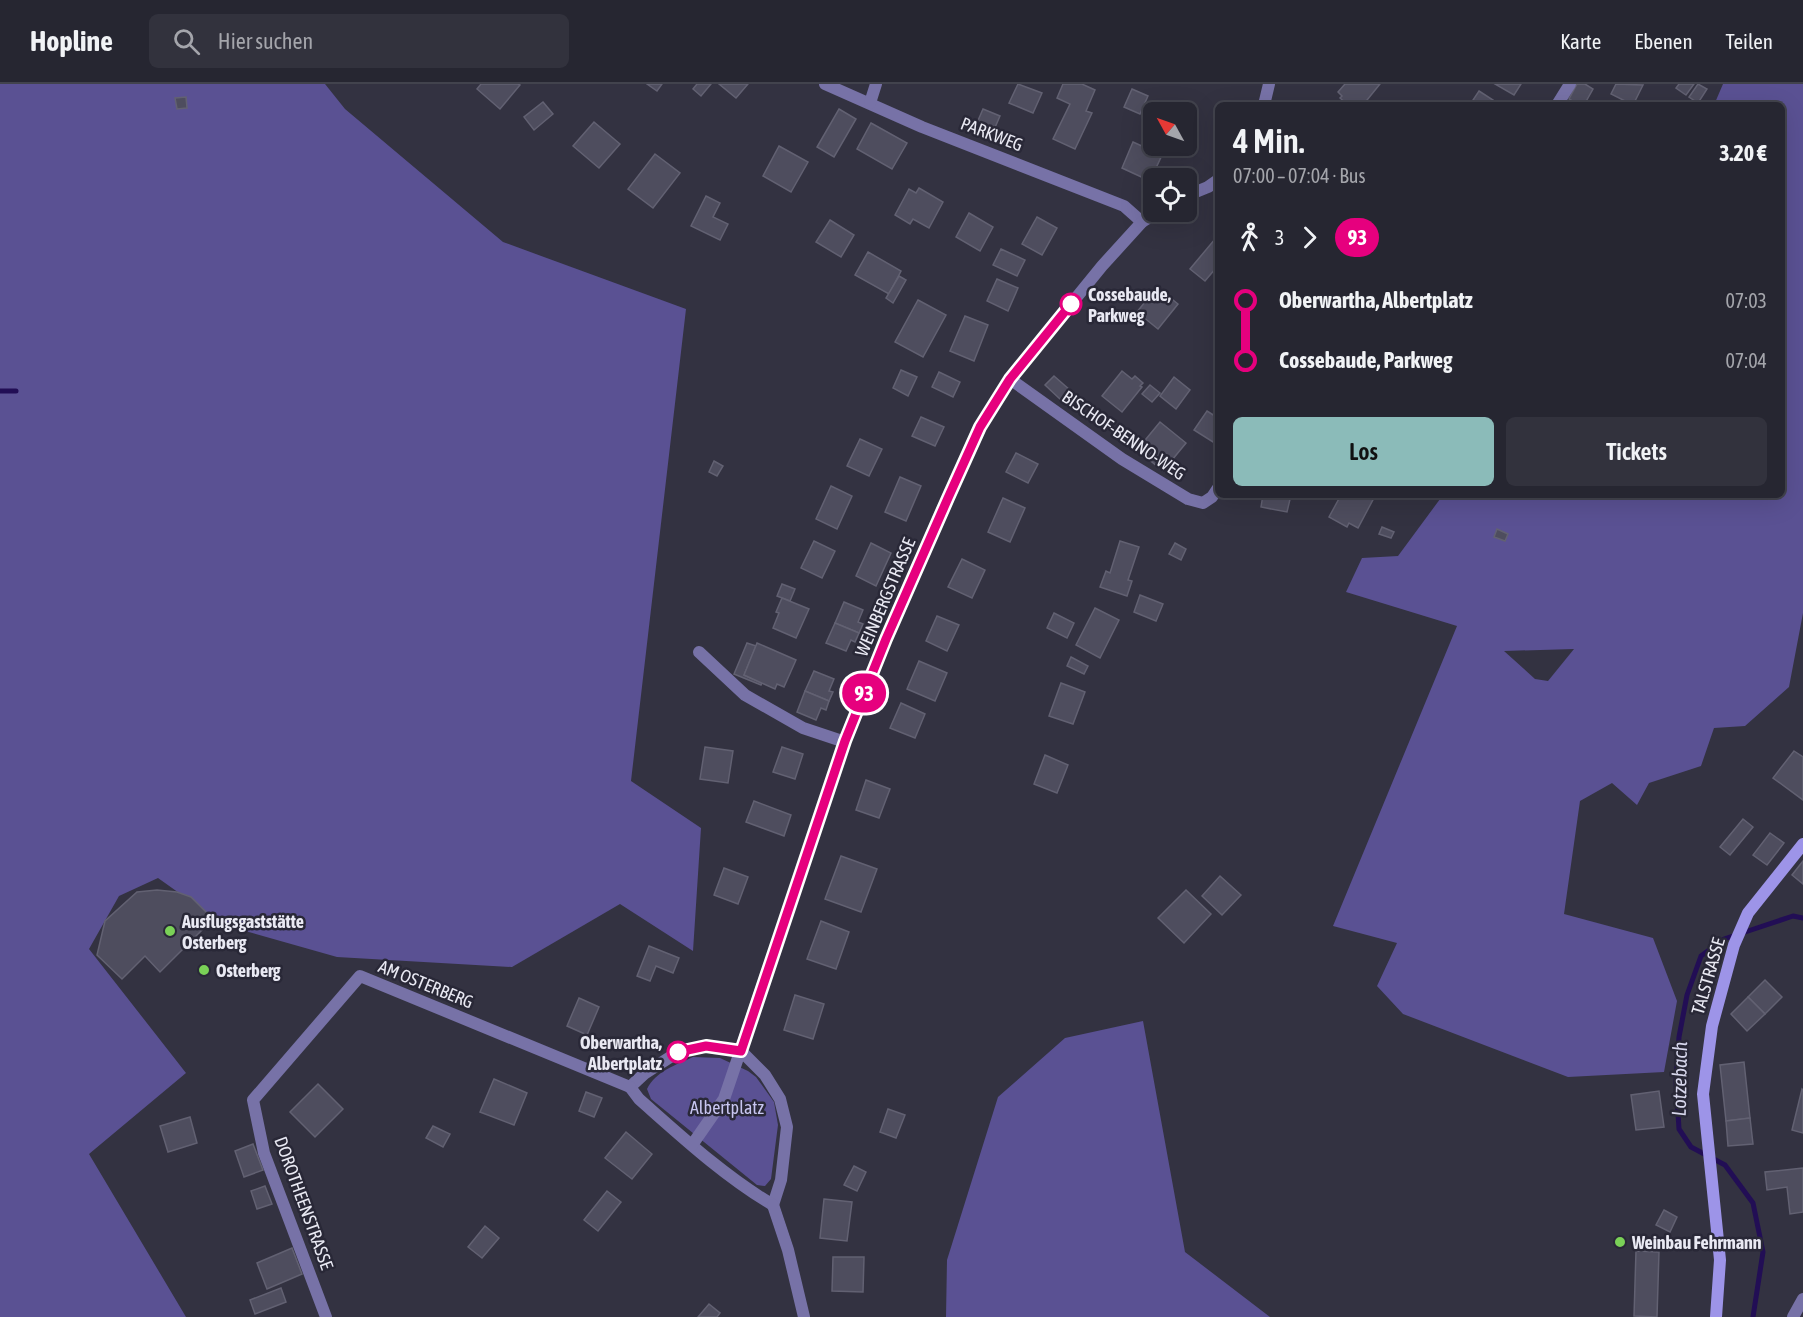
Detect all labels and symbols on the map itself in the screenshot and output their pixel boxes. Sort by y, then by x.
north arrow [1143,102,1197,156]
street label: PARKWEG [958,113,1026,155]
place label: Cossebaude, Parkweg [1088,284,1171,326]
marker: Cossebaude, Parkweg [1060,293,1082,315]
street label: BISCHOF-BENNO-WEG [1058,386,1190,484]
street label: WEINBERGSTRASSE [851,534,920,659]
line badge: 93 [837,674,891,712]
place label: Ausflugsgaststätte Osterberg [181,911,304,953]
marker: Ausflugsgaststätte Osterberg [163,924,177,938]
street label: TALSTRASSE [1687,935,1729,1017]
street label: AM OSTERBERG [375,955,477,1013]
place label: Osterberg [216,960,281,981]
marker: Osterberg [197,963,211,977]
place label: Oberwartha, Albertplatz [580,1032,663,1074]
marker: Oberwartha, Albertplatz [667,1041,689,1063]
water label: Lotzebach [1667,1041,1691,1117]
park label: Albertplatz [690,1097,764,1118]
street label: DOROTHEENSTRASSE [270,1134,338,1273]
place label: Weinbau Fehrmann [1631,1232,1762,1253]
marker: Weinbau Fehrmann [1613,1235,1627,1249]

